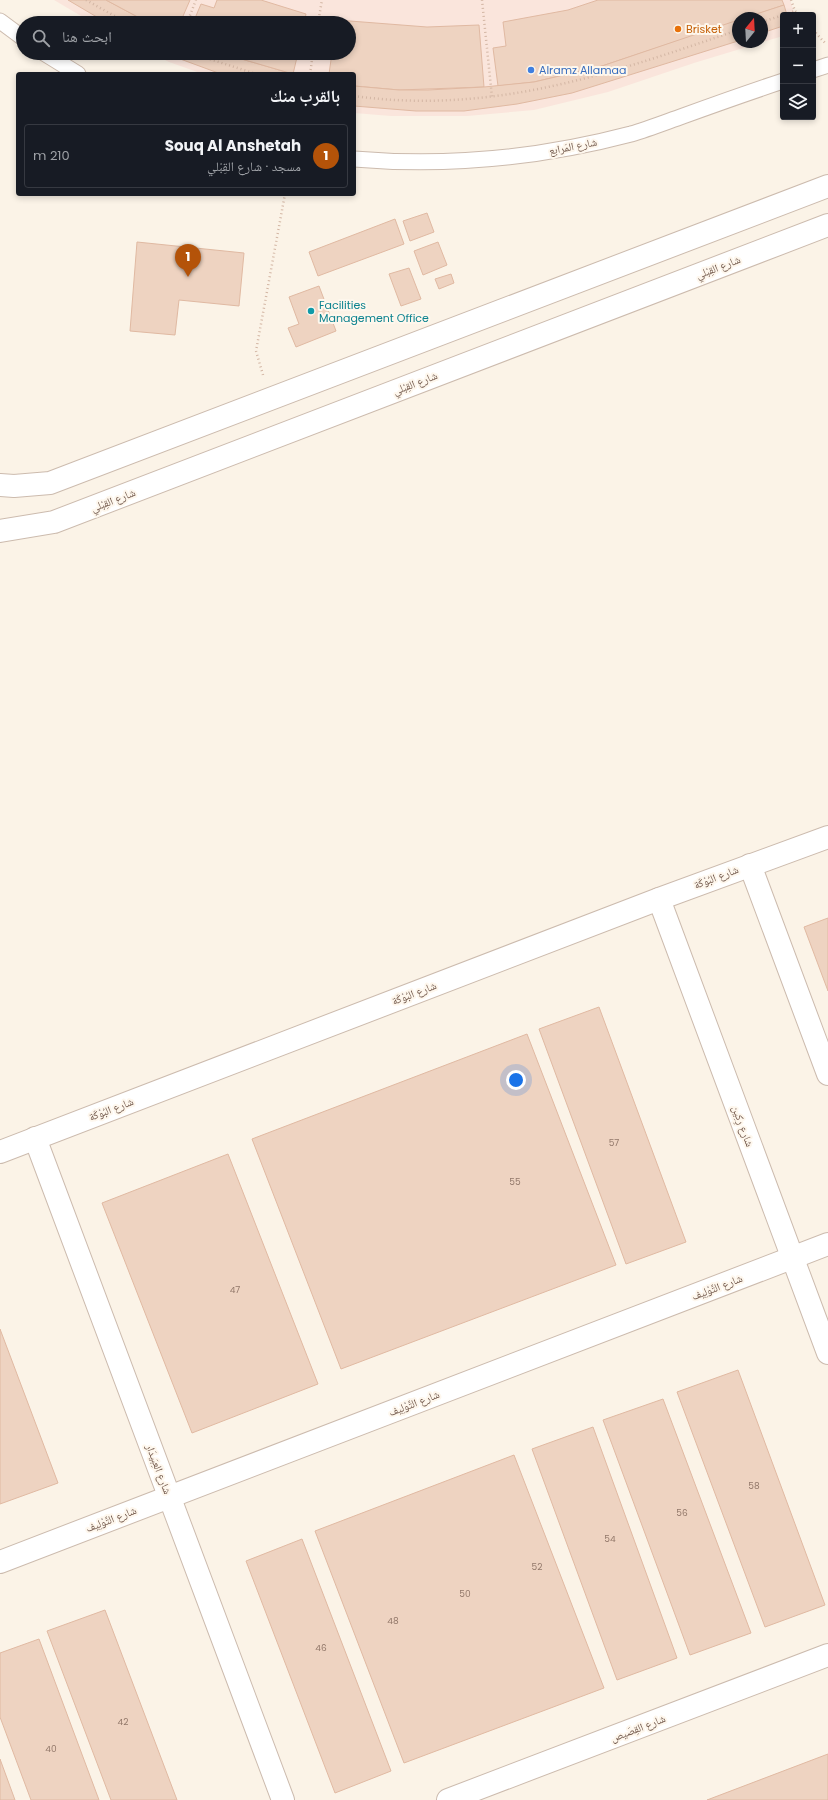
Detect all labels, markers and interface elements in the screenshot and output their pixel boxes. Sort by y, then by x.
north arrow [732,12,768,48]
map controls [780,12,816,120]
button: + [780,12,816,48]
search box [16,16,356,60]
place label: Brisket [686,21,722,37]
marker: Brisket [673,24,683,34]
text: ابحث هنا [62,26,112,47]
icon: search [30,27,52,49]
button: − [780,48,816,84]
place label: Alramz Allamaa [539,62,626,78]
marker: Alramz Allamaa [526,65,536,75]
text: بالقرب منك [270,84,340,108]
button: layers [780,84,816,120]
street label: شارع المَرابع [548,134,598,158]
text: Souq Al Anshetah [165,135,301,156]
text: 210 m [33,146,70,165]
text: 1 [324,146,328,165]
text: مسجد · شارع القِبْلي [207,157,301,176]
pin: 1 [175,244,201,277]
street label: شارع القِبْلي [693,251,743,284]
place label: Facilities Management Office [319,297,429,326]
marker: Facilities Management Office [306,306,316,316]
street label: شارع القِبْلي [390,367,440,400]
street label: شارع القِبْلي [88,484,138,517]
street label: شارع البُوْكَة [691,861,741,893]
street label: شارع البُوْكَة [389,977,439,1009]
your location [506,1070,526,1090]
street label: شارع البُوْكَة [86,1093,136,1125]
street label: شارع رِكِين [728,1103,758,1149]
house number: 57 [609,1137,619,1149]
house number: 55 [509,1176,521,1188]
street label: شارع التَّوْلِيف [689,1270,745,1304]
house number: 47 [230,1284,240,1296]
street label: شارع التَّوْلِيف [386,1386,442,1420]
street label: شارع العِبَيدَار [142,1441,176,1496]
house number: 58 [748,1480,760,1492]
street label: شارع التَّوْلِيف [83,1502,139,1536]
house number: 56 [676,1507,688,1519]
house number: 54 [604,1533,616,1545]
house number: 52 [532,1561,542,1573]
house number: 50 [459,1588,471,1600]
house number: 48 [387,1615,399,1627]
house number: 46 [315,1642,327,1654]
street label: شارع القِصَيص [608,1710,668,1746]
house number: 42 [118,1716,128,1728]
house number: 40 [45,1743,57,1755]

